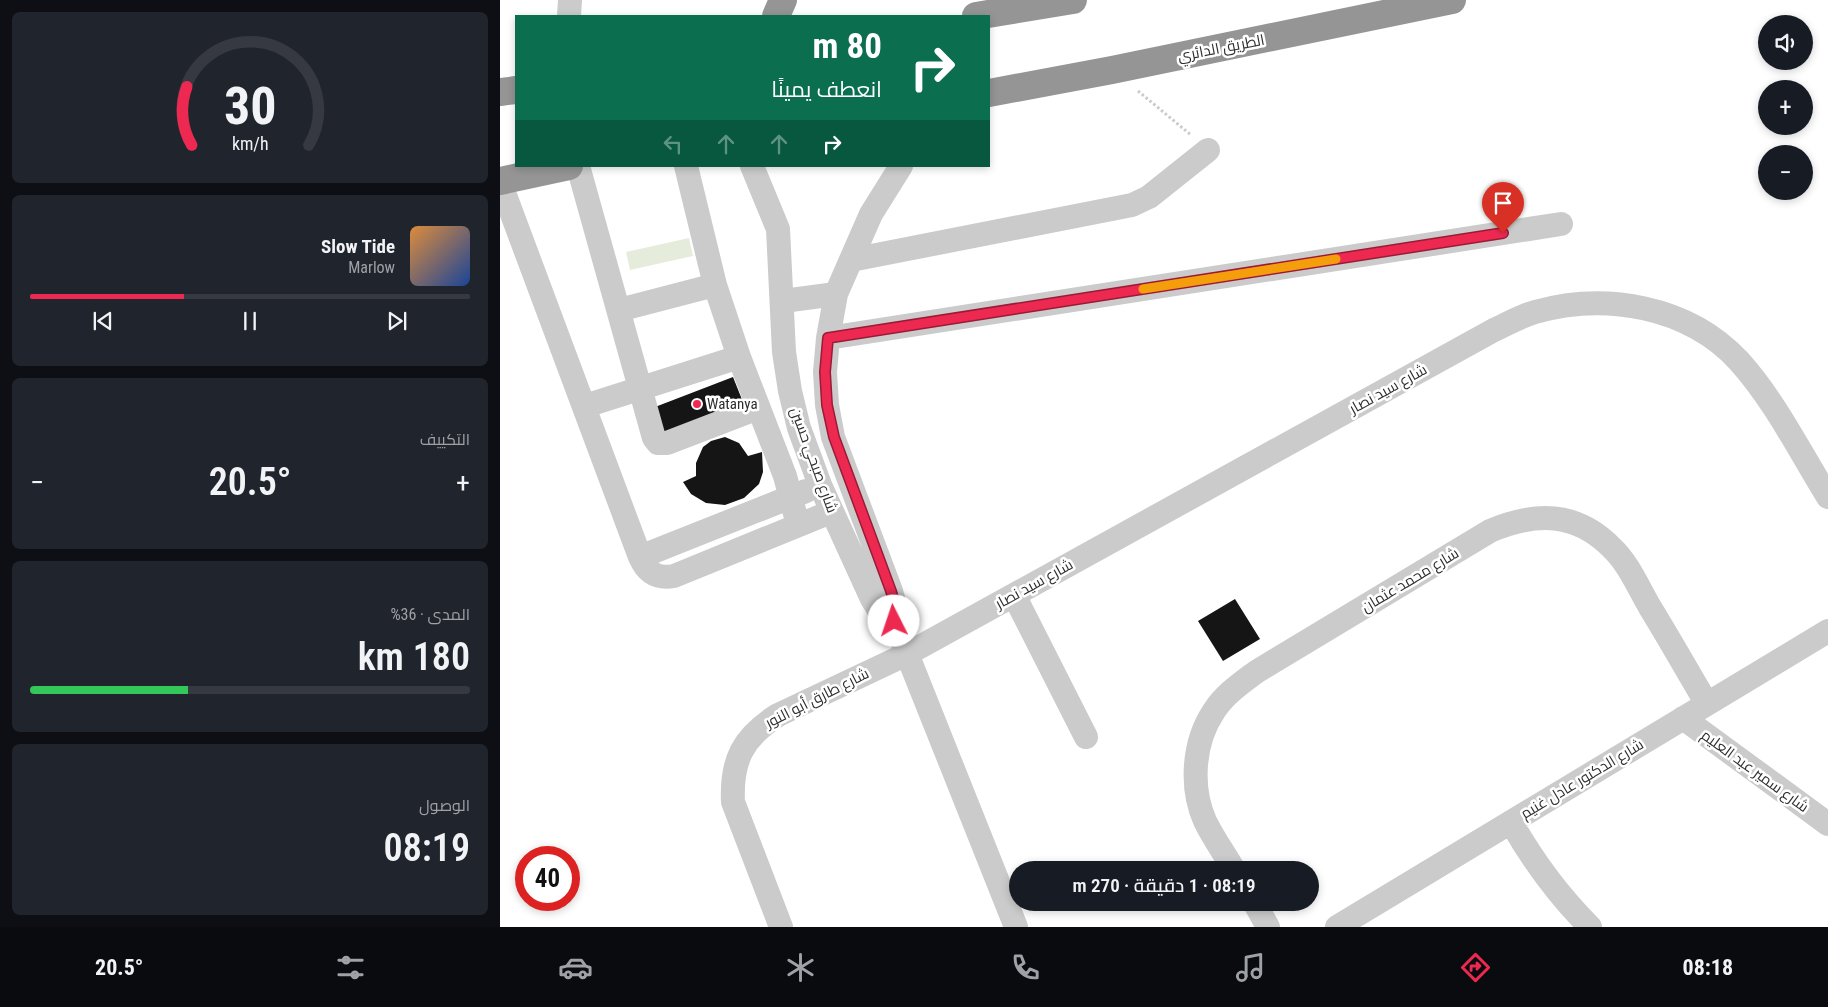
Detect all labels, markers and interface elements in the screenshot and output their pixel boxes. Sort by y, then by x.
map controls [1758,15,1813,200]
button: sound [1758,15,1813,70]
text: 80 m [813,26,882,67]
street label: الطريق الدائري [1176,31,1267,68]
icon: right [900,35,965,100]
text: 30 [224,76,276,137]
text: انعطف يمينًا [771,77,882,102]
button: + [1758,80,1813,135]
icon: left [659,130,687,158]
icon: ahead [712,130,740,158]
icon: ahead [765,130,793,158]
icon: right [818,130,846,158]
text: km/h [232,133,268,154]
button: − [1758,145,1813,200]
pin [1482,182,1524,233]
icon: arrive [1489,189,1517,217]
text: Slow Tide [321,235,395,258]
text: Marlow [348,258,395,277]
icon: previous [89,307,117,335]
icon: pause [236,307,264,335]
icon: next [383,307,411,335]
street label: شارع سيد نصار [1345,360,1431,420]
place label: Watanya [707,395,758,413]
marker: Watanya [691,398,703,410]
street label: شارع صبحي حسين [784,405,841,516]
text: التكييف [420,430,470,449]
text: 20.5° [209,460,291,504]
text: − [30,466,44,499]
text: + [456,466,470,499]
street label: شارع محمد عثمان [1358,544,1463,618]
street label: شارع سيد نصار [991,555,1077,615]
position arrow [867,594,919,646]
text: المدى · 36% [390,605,470,624]
text: 180 km [358,635,470,679]
street label: شارع طارق أبو النور [761,663,873,734]
street label: شارع سمير عبد العليم [1696,726,1812,818]
street label: شارع الدكتور عادل غنيم [1517,735,1648,825]
text: الوصول [419,796,470,815]
text: 08:19 [384,826,470,870]
speed limit sign: 40 [515,846,580,911]
text: 08:19 · 1 دقيقة · 270 m [1073,874,1255,897]
icon: filters [333,950,368,985]
icon: car [558,950,593,985]
icon: climate [783,950,818,985]
icon: phone [1008,950,1043,985]
icon: music [1233,950,1268,985]
icon: directions [1458,950,1493,985]
text: 20.5° [95,955,143,980]
text: 08:18 [1683,955,1733,980]

